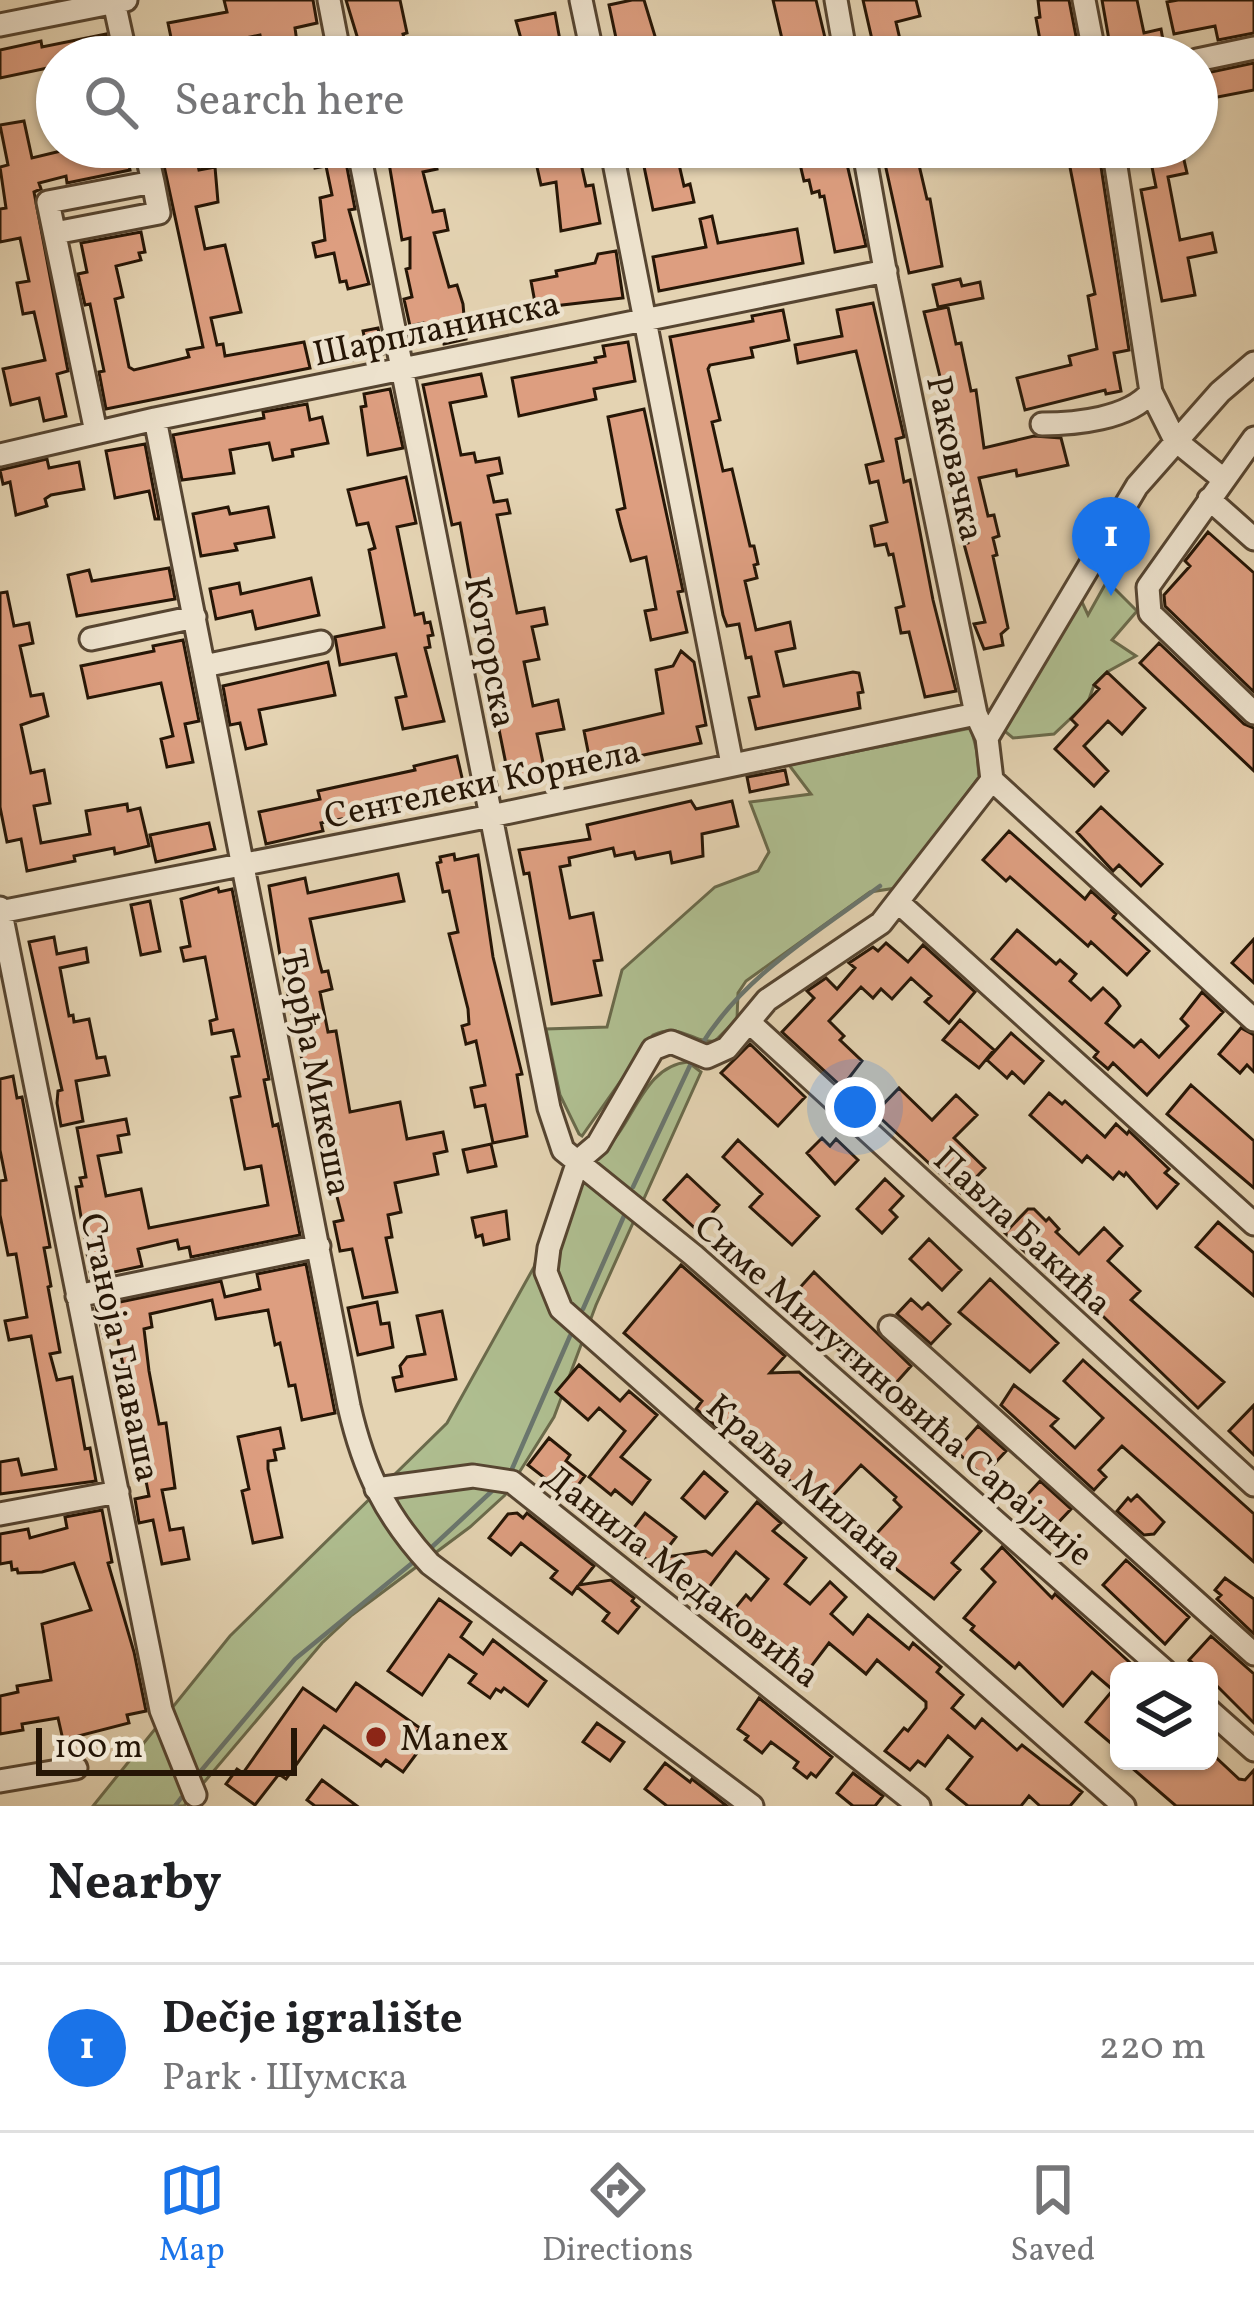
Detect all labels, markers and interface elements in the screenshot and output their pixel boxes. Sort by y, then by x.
search box [36,36,1218,168]
icon: search [78,69,144,135]
text: Search here [174,71,405,134]
street label: Шарпланинска [309,280,565,381]
street label: Раковачка [911,372,995,546]
pin: 1 [1072,497,1150,596]
street label: Которска [449,573,527,733]
street label: Сентелеки Корнела [320,728,645,844]
street label: Ђорђа Микеша [266,945,363,1201]
your location [825,1077,885,1137]
street label: Павла Бакића [921,1137,1122,1329]
street label: Симе Милутиновића Сарајлије [682,1204,1103,1580]
street label: Станоја Главаша [65,1209,171,1487]
street label: Краља Милана [694,1384,913,1584]
street label: Данила Медаковића [532,1454,829,1702]
map controls [1110,1662,1218,1770]
button: layers [1110,1662,1218,1770]
place label: Manex [400,1716,509,1766]
scale bar [36,1722,297,1775]
marker: Manex [363,1724,389,1750]
text: 100 m [54,1726,143,1772]
text: Nearby [48,1849,222,1920]
text: Dečje igralište [162,1989,463,2052]
text: 1 [79,2021,95,2075]
text: 220 m [1099,2021,1206,2075]
text: Park · Шумска [162,2052,408,2106]
tab: Map [159,2157,225,2275]
tab: Directions [542,2157,693,2275]
tab: Saved [1010,2157,1095,2275]

